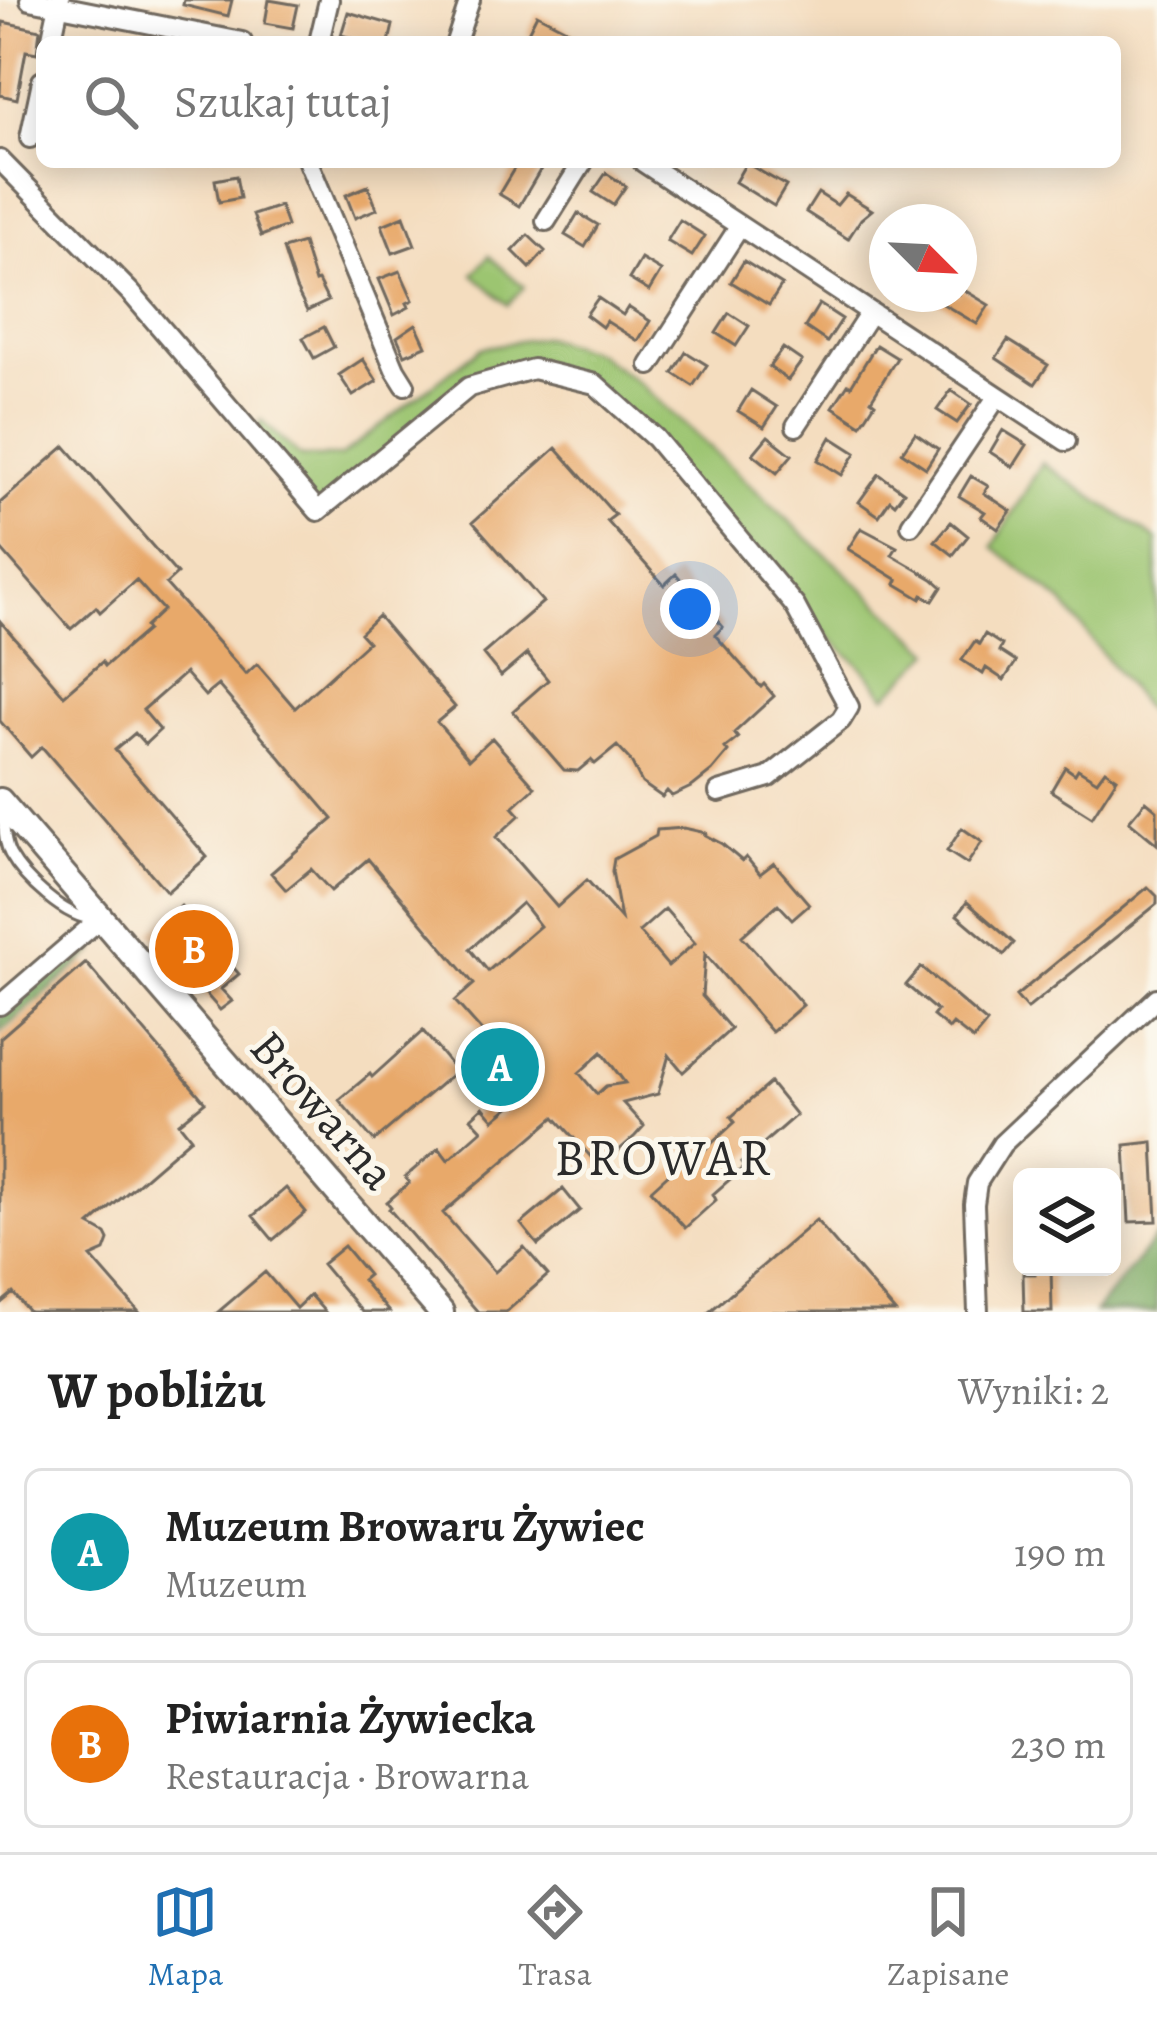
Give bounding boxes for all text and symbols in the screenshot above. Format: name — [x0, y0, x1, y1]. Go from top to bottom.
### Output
search box — [36, 36, 1121, 168]
icon: search — [78, 69, 144, 135]
text: Szukaj tutaj — [174, 71, 392, 133]
north arrow — [869, 204, 977, 312]
your location — [660, 579, 720, 639]
pin: B — [155, 904, 233, 994]
street label: Browarna — [235, 1016, 411, 1204]
pin: A — [461, 1022, 539, 1112]
district label: BROWAR — [554, 1123, 774, 1193]
map controls — [1013, 1168, 1121, 1276]
button: layers — [1013, 1168, 1121, 1276]
text: W pobliżu — [48, 1355, 265, 1425]
text: Wyniki: 2 — [958, 1364, 1109, 1417]
text: Muzeum Browaru Żywiec — [165, 1495, 645, 1557]
text: A — [78, 1526, 102, 1579]
text: 190 m — [1014, 1526, 1106, 1579]
text: Muzeum — [165, 1557, 307, 1610]
text: Piwiarnia Żywiecka — [165, 1687, 535, 1749]
text: B — [78, 1718, 102, 1771]
text: 230 m — [1010, 1718, 1106, 1771]
text: Restauracja · Browarna — [165, 1749, 529, 1802]
tab: Mapa — [148, 1879, 223, 1996]
tab: Trasa — [519, 1879, 592, 1996]
tab: Zapisane — [887, 1879, 1009, 1996]

